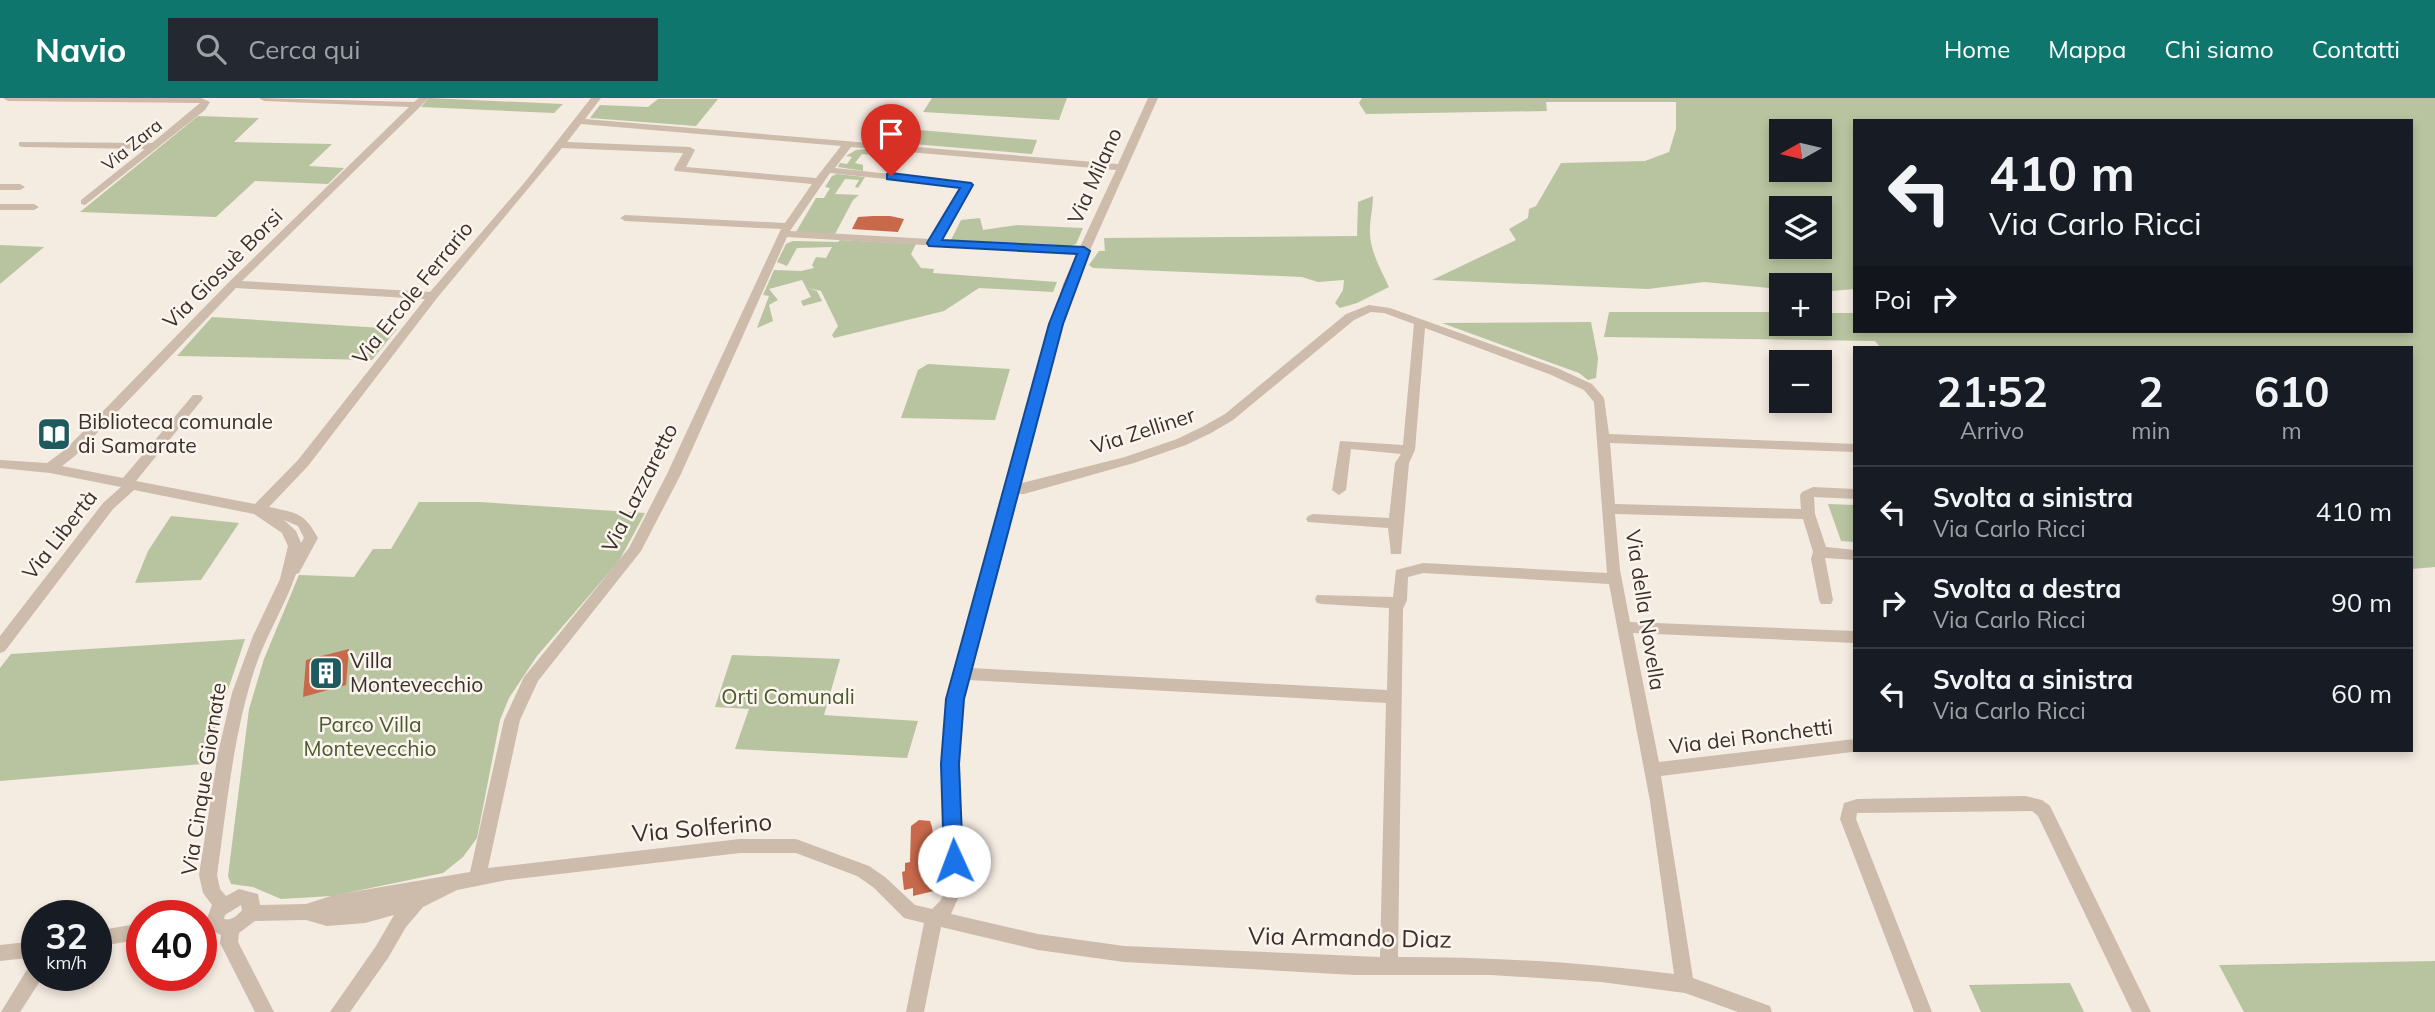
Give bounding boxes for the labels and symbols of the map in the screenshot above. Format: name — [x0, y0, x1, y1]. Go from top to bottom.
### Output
pin — [861, 104, 921, 176]
street label: Via Zara — [97, 113, 166, 176]
north arrow — [1769, 119, 1832, 182]
street label: Via Milano — [1061, 123, 1127, 228]
street label: Via Giosuè Borsi — [157, 203, 288, 334]
street label: Via Ercole Ferrario — [346, 215, 478, 369]
street label: Via Zelliner — [1087, 401, 1198, 459]
place label: Biblioteca comunale di Samarate — [78, 408, 273, 458]
library icon: Biblioteca comunale di Samarate — [35, 415, 73, 453]
street label: Via Lazzaretto — [595, 419, 683, 556]
street label: Via Libertà — [16, 484, 102, 584]
street label: Via della Novella — [1620, 528, 1672, 692]
place label: Villa Montevecchio — [350, 647, 483, 697]
building icon: Villa Montevecchio — [307, 654, 345, 692]
street label: Via Cinque Giornate — [175, 681, 231, 877]
park label: Orti Comunali — [721, 683, 855, 709]
park label: Parco Villa Montevecchio — [303, 711, 437, 761]
street label: Via dei Ronchetti — [1668, 713, 1834, 759]
street label: Via Solferino — [631, 806, 773, 848]
position arrow — [917, 824, 991, 898]
speed limit sign: 40 — [126, 900, 217, 991]
street label: Via Armando Diaz — [1248, 920, 1452, 954]

